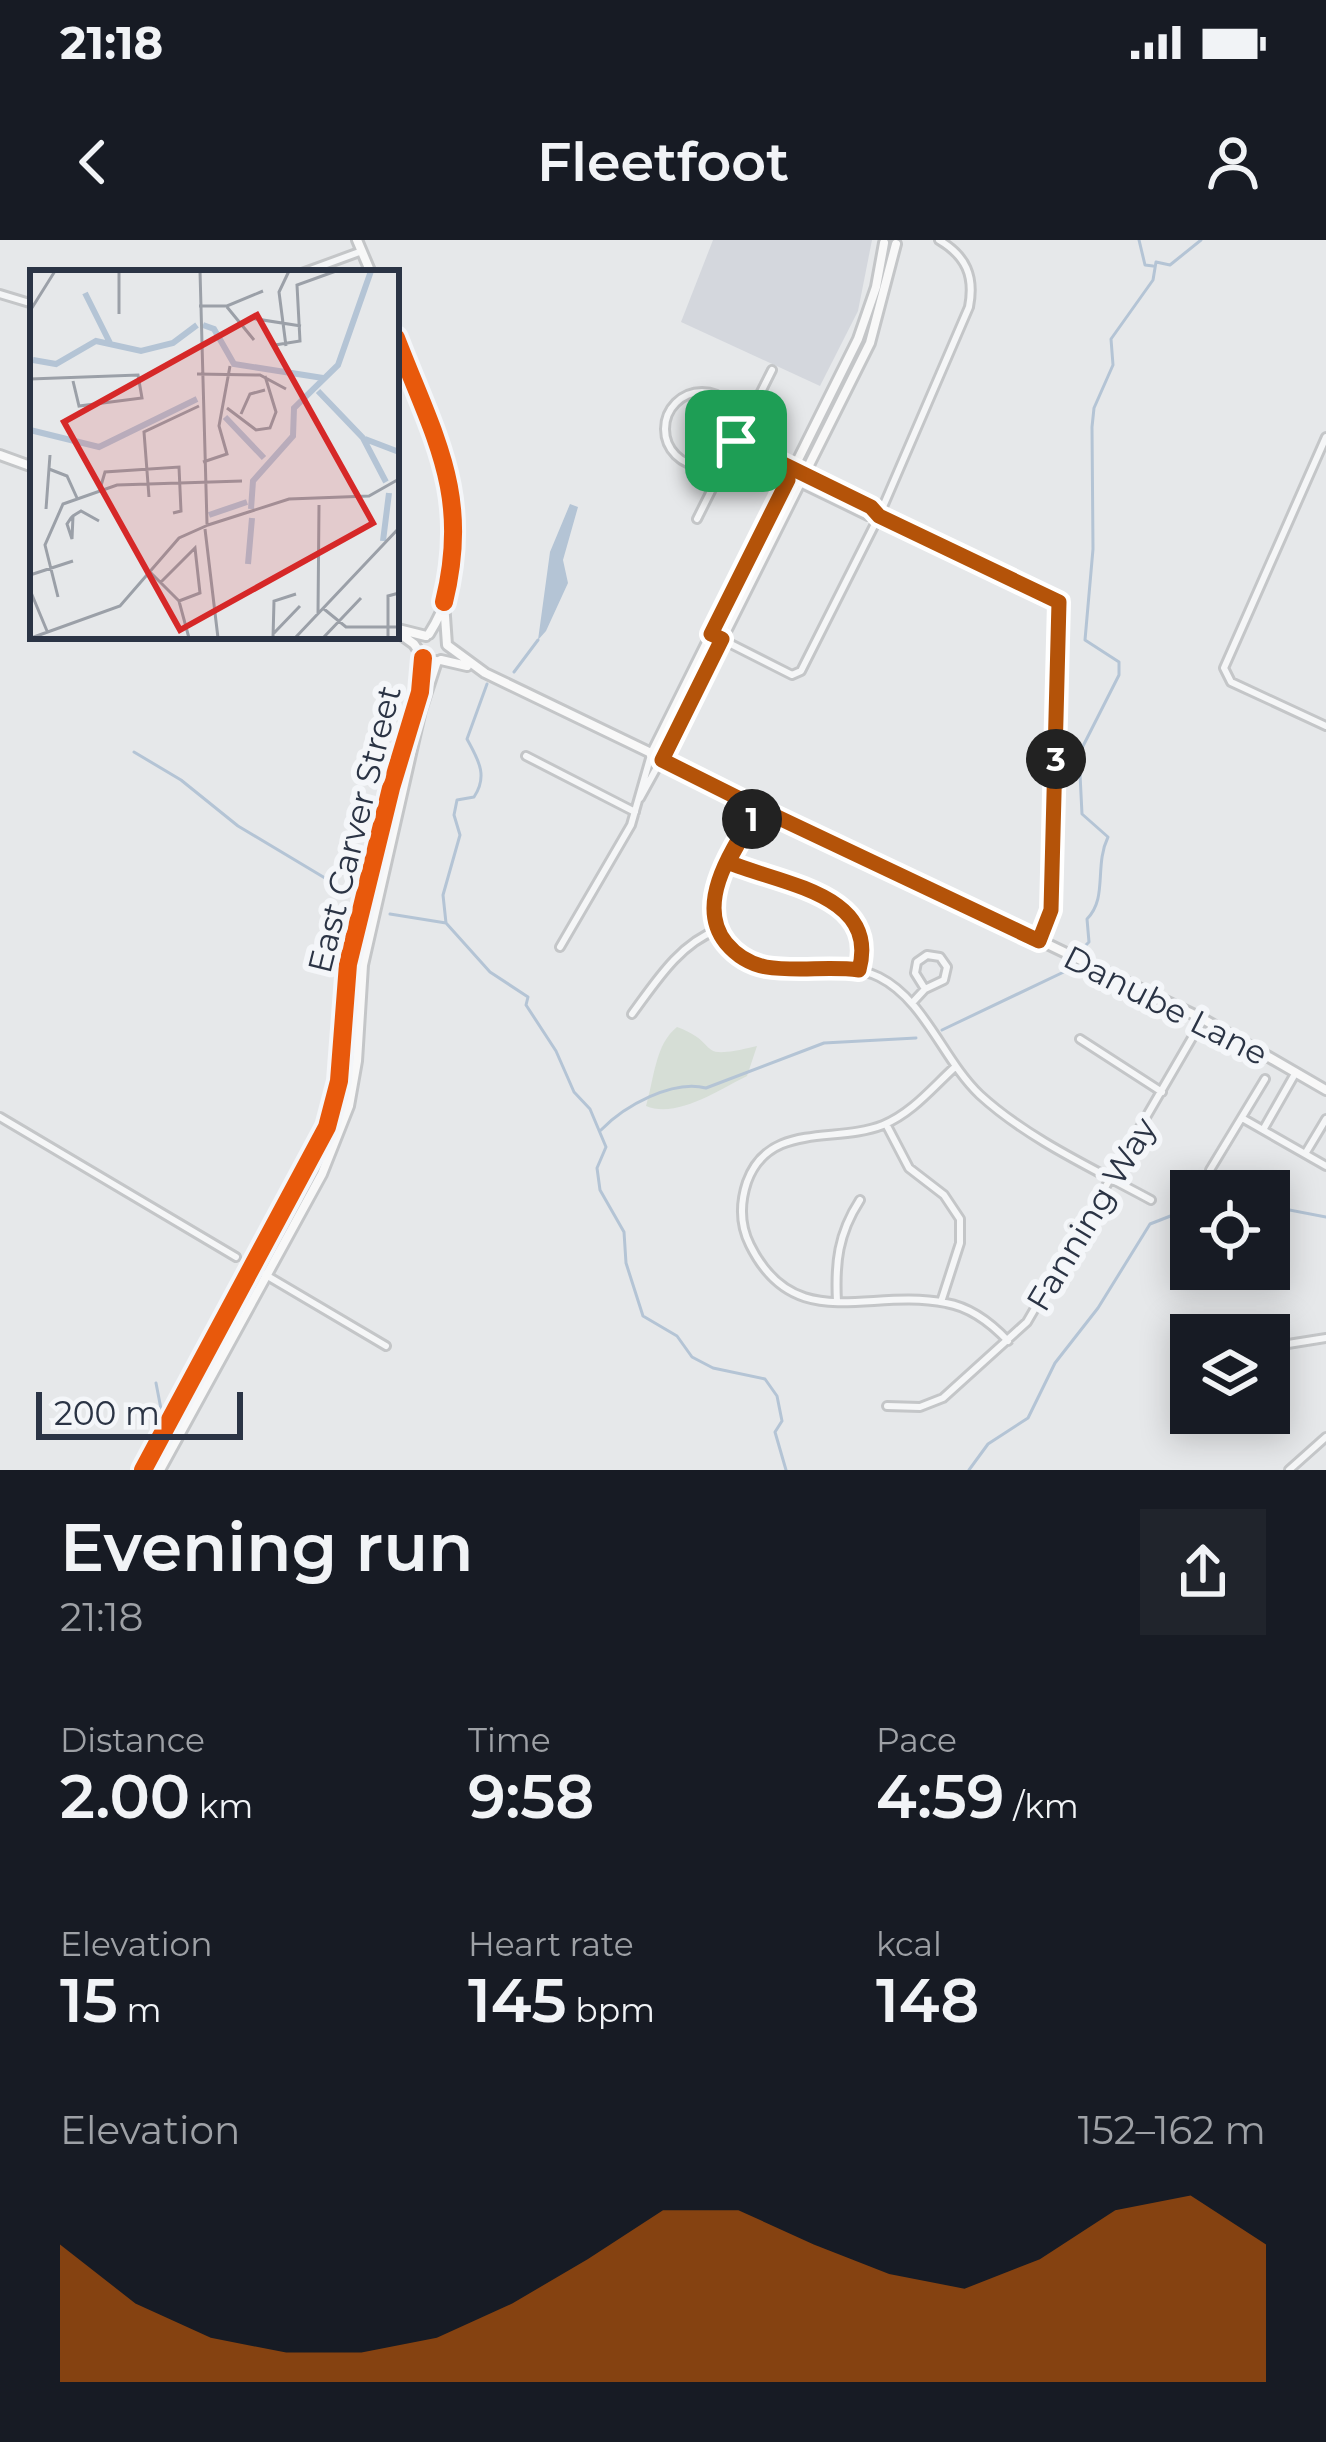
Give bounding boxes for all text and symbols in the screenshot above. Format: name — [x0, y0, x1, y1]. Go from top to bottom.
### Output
text: 21:18 — [60, 15, 163, 70]
icon: back — [60, 129, 126, 195]
text: Fleetfoot — [537, 129, 789, 195]
icon: person — [1200, 129, 1266, 195]
inset map — [30, 270, 399, 639]
pin — [685, 390, 787, 492]
icon: arrive — [703, 408, 769, 474]
street label: East Carver Street — [299, 681, 409, 977]
pin: 3 — [1026, 729, 1086, 789]
text: 3 — [1046, 739, 1066, 779]
pin: 1 — [722, 789, 782, 849]
text: 1 — [746, 799, 758, 839]
street label: Danube Lane — [1057, 936, 1275, 1074]
street label: Fanning Way — [1018, 1110, 1164, 1318]
map controls — [1170, 1170, 1290, 1434]
button: locate — [1170, 1170, 1290, 1290]
button: layers — [1170, 1314, 1290, 1434]
scale bar — [36, 1386, 243, 1439]
text: 200 m — [54, 1393, 160, 1433]
text: Evening run — [60, 1507, 473, 1588]
button: share — [1140, 1509, 1266, 1635]
text: 21:18 — [60, 1593, 143, 1641]
text: Distance — [60, 1720, 205, 1760]
text: Time — [468, 1720, 551, 1760]
text: Pace — [876, 1720, 957, 1760]
text: 2.00 — [60, 1760, 190, 1833]
text: 9:58 — [468, 1760, 594, 1833]
text: 4:59 — [876, 1760, 1004, 1833]
text: km — [190, 1786, 253, 1826]
text: /km — [1004, 1786, 1079, 1826]
text: Elevation — [60, 1924, 213, 1964]
text: Heart rate — [468, 1924, 634, 1964]
text: kcal — [876, 1924, 942, 1964]
text: 15 — [60, 1964, 118, 2037]
text: 145 — [468, 1964, 567, 2037]
text: 148 — [876, 1964, 979, 2037]
text: m — [118, 1990, 162, 2030]
text: bpm — [567, 1990, 655, 2030]
text: Elevation — [60, 2106, 240, 2154]
text: 152–162 m — [1078, 2106, 1266, 2154]

